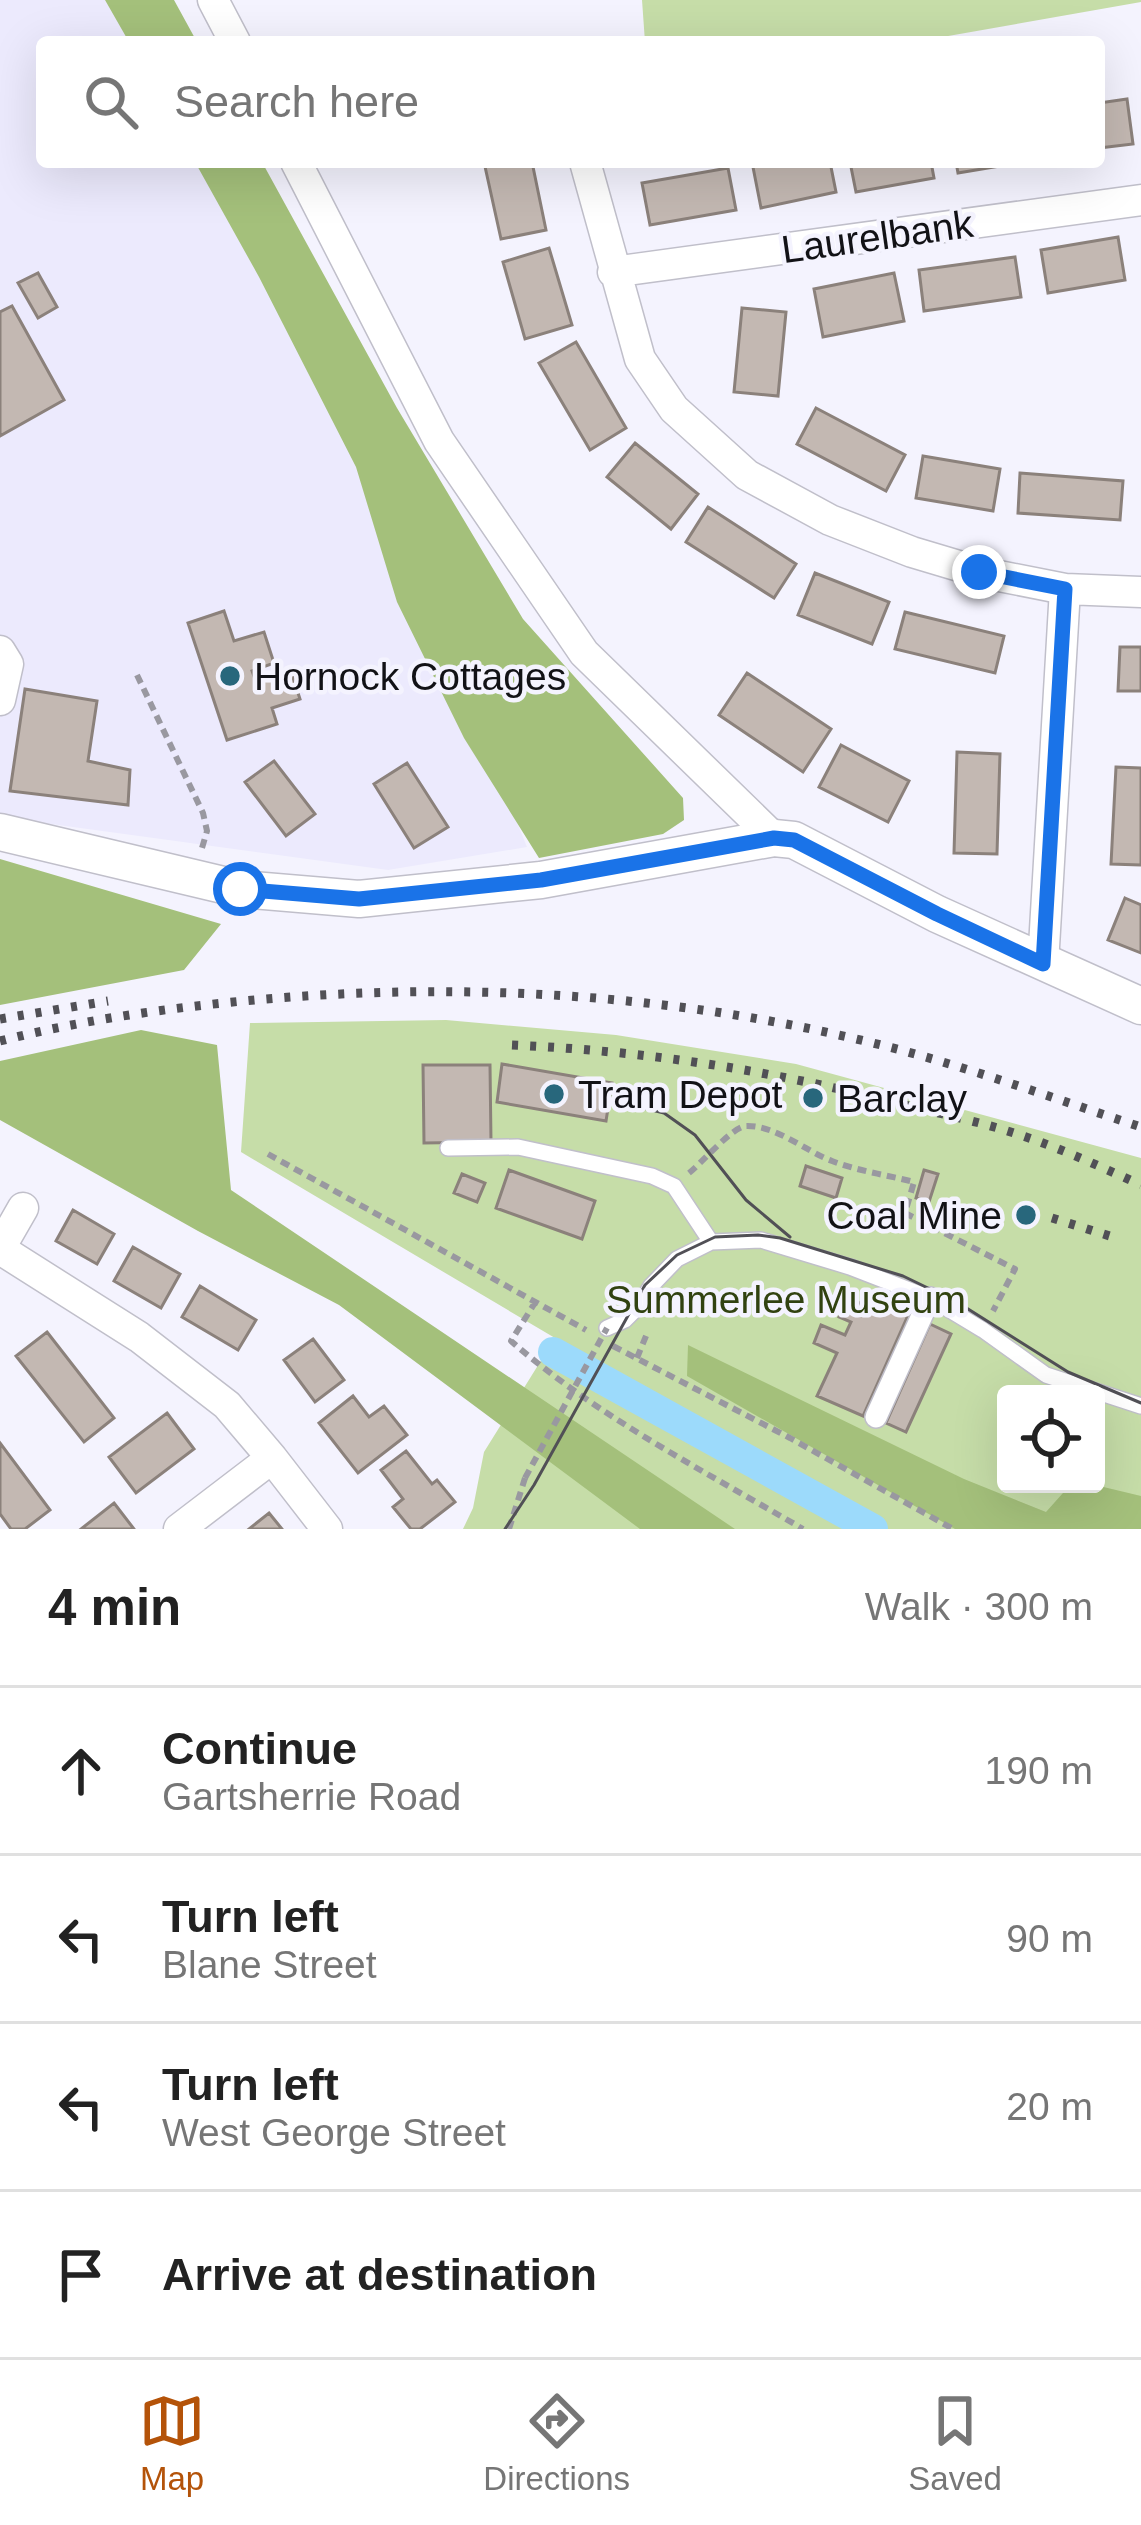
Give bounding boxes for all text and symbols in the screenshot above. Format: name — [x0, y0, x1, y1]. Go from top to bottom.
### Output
search box — [36, 36, 1105, 168]
icon: search — [78, 69, 144, 135]
text: Search here — [174, 76, 419, 127]
street label: Laurelbank — [779, 202, 976, 271]
route end — [952, 545, 1006, 599]
place label: Hornock Cottages — [254, 655, 566, 698]
marker: Hornock Cottages — [217, 663, 243, 689]
route start — [213, 862, 267, 916]
place label: Tram Depot — [578, 1073, 783, 1116]
place label: Barclay — [837, 1077, 968, 1120]
marker: Tram Depot — [541, 1081, 567, 1107]
marker: Barclay — [800, 1085, 826, 1111]
place label: Coal Mine — [826, 1194, 1002, 1237]
marker: Coal Mine — [1013, 1202, 1039, 1228]
park label: Summerlee Museum — [606, 1278, 966, 1321]
map controls — [997, 1385, 1105, 1493]
button: locate — [997, 1385, 1105, 1493]
text: 4 min — [48, 1579, 181, 1636]
text: Walk · 300 m — [865, 1585, 1093, 1628]
text: Continue — [162, 1723, 357, 1774]
icon: ahead — [48, 1738, 114, 1804]
text: 190 m — [985, 1749, 1093, 1792]
text: Gartsherrie Road — [162, 1775, 461, 1818]
text: Turn left — [162, 1891, 339, 1942]
icon: left — [48, 1906, 114, 1972]
text: 90 m — [1006, 1917, 1093, 1960]
text: Blane Street — [162, 1943, 377, 1986]
text: Turn left — [162, 2059, 339, 2110]
icon: left — [48, 2074, 114, 2140]
text: 20 m — [1006, 2085, 1093, 2128]
text: West George Street — [162, 2111, 506, 2154]
icon: arrive — [48, 2242, 114, 2308]
text: Arrive at destination — [162, 2249, 597, 2300]
tab: Map — [139, 2388, 205, 2498]
tab: Directions — [483, 2388, 630, 2498]
tab: Saved — [908, 2388, 1002, 2498]

